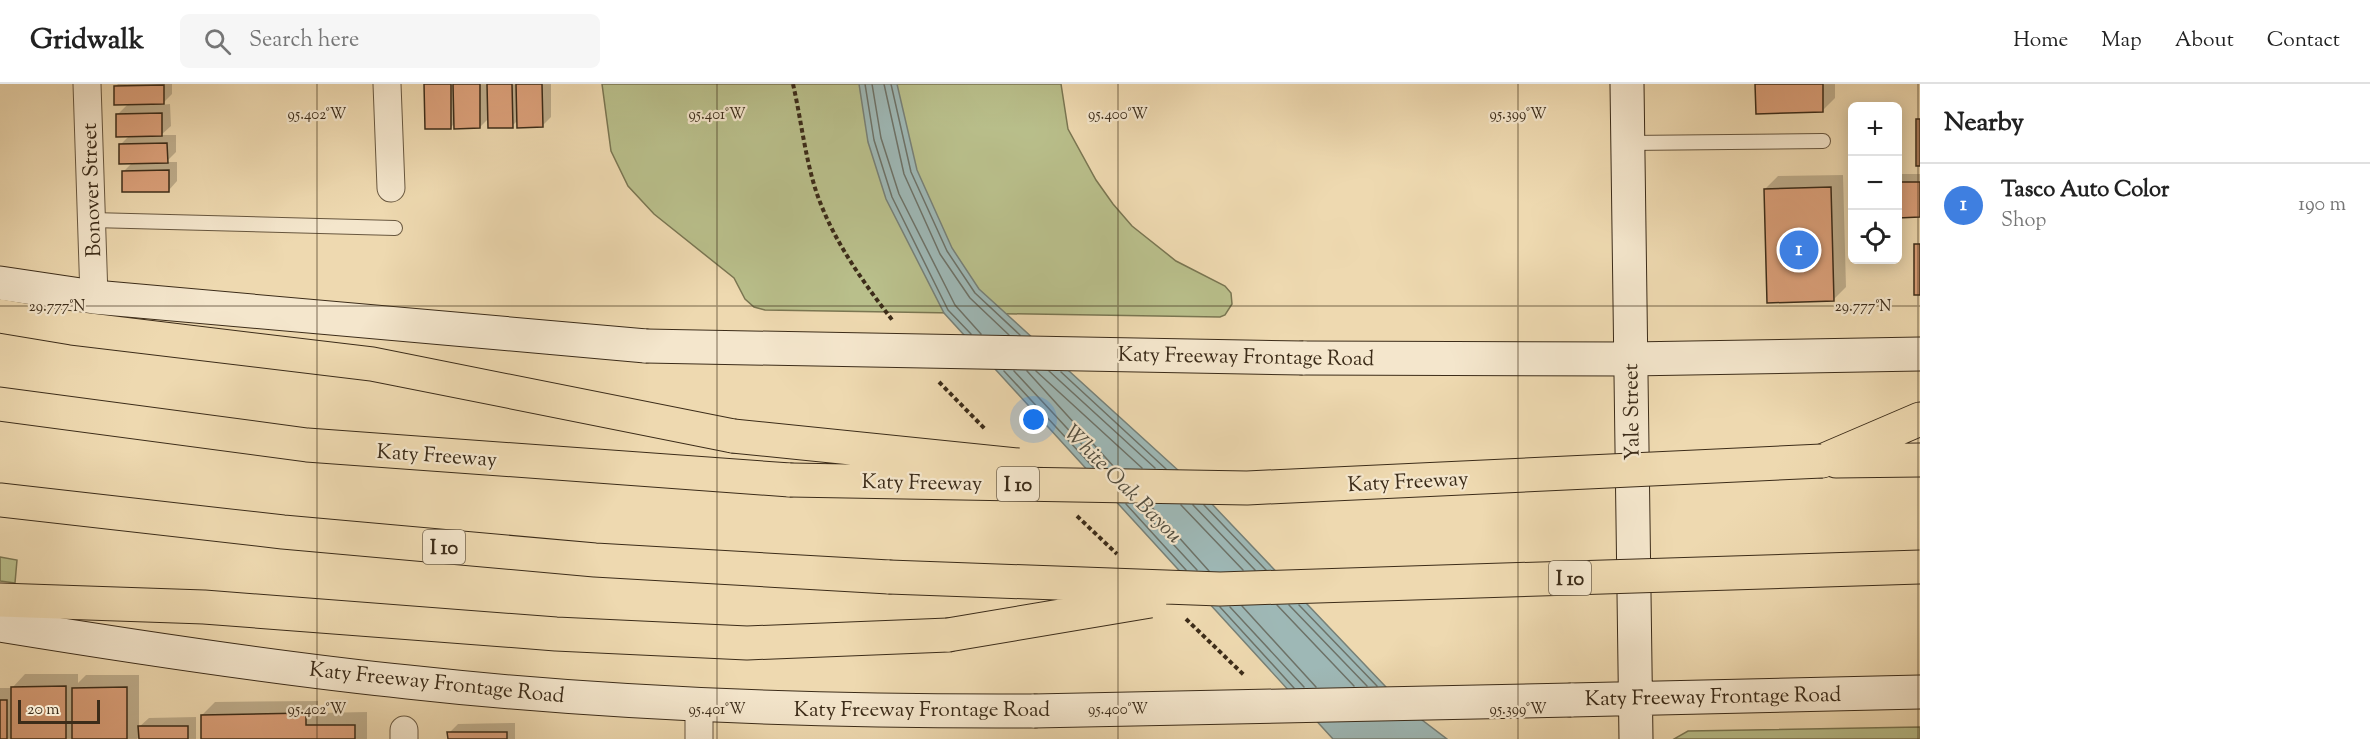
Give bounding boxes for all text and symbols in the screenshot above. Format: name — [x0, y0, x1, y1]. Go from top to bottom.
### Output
search box — [180, 14, 600, 68]
text: Gridwalk — [30, 21, 144, 61]
icon: search — [201, 25, 234, 58]
text: Search here — [249, 25, 359, 57]
text: Home — [2013, 26, 2068, 56]
text: Map — [2101, 26, 2142, 56]
text: About — [2175, 26, 2234, 56]
text: Contact — [2267, 26, 2340, 56]
map controls — [1848, 102, 1902, 264]
button: + — [1848, 102, 1902, 156]
text: 95.402°W — [288, 105, 347, 126]
text: 95.401°W — [688, 105, 746, 126]
text: 95.400°W — [1088, 105, 1148, 126]
text: 95.399°W — [1489, 105, 1547, 126]
text: Nearby — [1944, 105, 2024, 142]
street label: Bonover Street — [76, 122, 110, 258]
button: − — [1848, 156, 1902, 210]
text: Tasco Auto Color — [2001, 175, 2169, 207]
text: 1 — [1960, 191, 1967, 220]
text: 190 m — [2298, 191, 2346, 220]
text: Shop — [2001, 207, 2046, 236]
button: locate — [1848, 210, 1902, 264]
pin: 1 — [1780, 228, 1818, 272]
text: 29.777°N — [29, 297, 85, 318]
text: 29.777°N — [1835, 297, 1891, 318]
street label: Katy Freeway Frontage Road — [1118, 341, 1375, 375]
street label: Yale Street — [1617, 363, 1649, 461]
your location — [1019, 405, 1048, 434]
water label: White Oak Bayou — [1055, 418, 1189, 552]
street label: Katy Freeway — [376, 438, 499, 476]
street label: Katy Freeway — [1347, 465, 1470, 501]
road number: I 10 — [997, 467, 1039, 501]
street label: Katy Freeway — [861, 468, 983, 500]
road number: I 10 — [423, 530, 465, 564]
road number: I 10 — [1549, 561, 1591, 595]
street label: Katy Freeway Frontage Road — [308, 656, 566, 712]
street label: Katy Freeway Frontage Road — [1585, 681, 1842, 715]
street label: Katy Freeway Frontage Road — [794, 696, 1050, 726]
scale bar — [18, 697, 100, 724]
text: 20 m — [27, 699, 60, 722]
text: 95.402°W — [288, 700, 347, 721]
text: 95.401°W — [688, 700, 746, 721]
text: 95.400°W — [1088, 700, 1148, 721]
text: 95.399°W — [1489, 700, 1547, 721]

